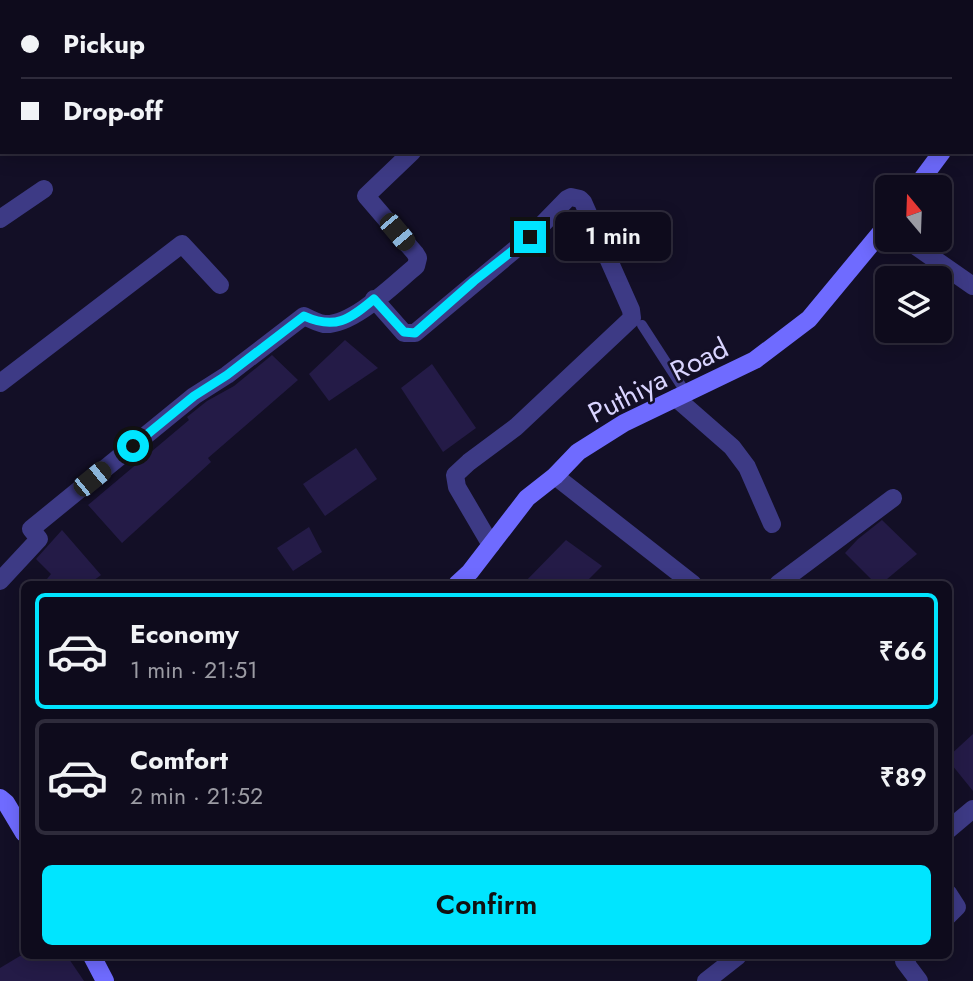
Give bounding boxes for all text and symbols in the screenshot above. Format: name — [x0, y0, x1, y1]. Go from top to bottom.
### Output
text: Pickup — [63, 25, 145, 63]
text: Drop-off — [63, 92, 163, 130]
north arrow — [875, 175, 952, 252]
map controls — [875, 175, 952, 343]
car — [376, 209, 419, 255]
callout: 1 min — [554, 212, 670, 262]
text: 1 min — [585, 219, 641, 253]
route end — [514, 221, 546, 253]
button: layers — [875, 266, 952, 343]
street label: Puthiya Road — [581, 327, 736, 433]
route start — [117, 430, 149, 462]
car — [70, 458, 115, 500]
text: Economy — [130, 615, 239, 653]
icon: car — [46, 620, 109, 683]
text: ₹66 — [879, 632, 927, 670]
text: 1 min · 21:51 — [130, 653, 258, 687]
text: Comfort — [130, 741, 228, 779]
icon: car — [46, 746, 109, 809]
text: ₹89 — [880, 758, 927, 796]
text: 2 min · 21:52 — [130, 779, 263, 813]
button: Confirm — [42, 865, 931, 945]

